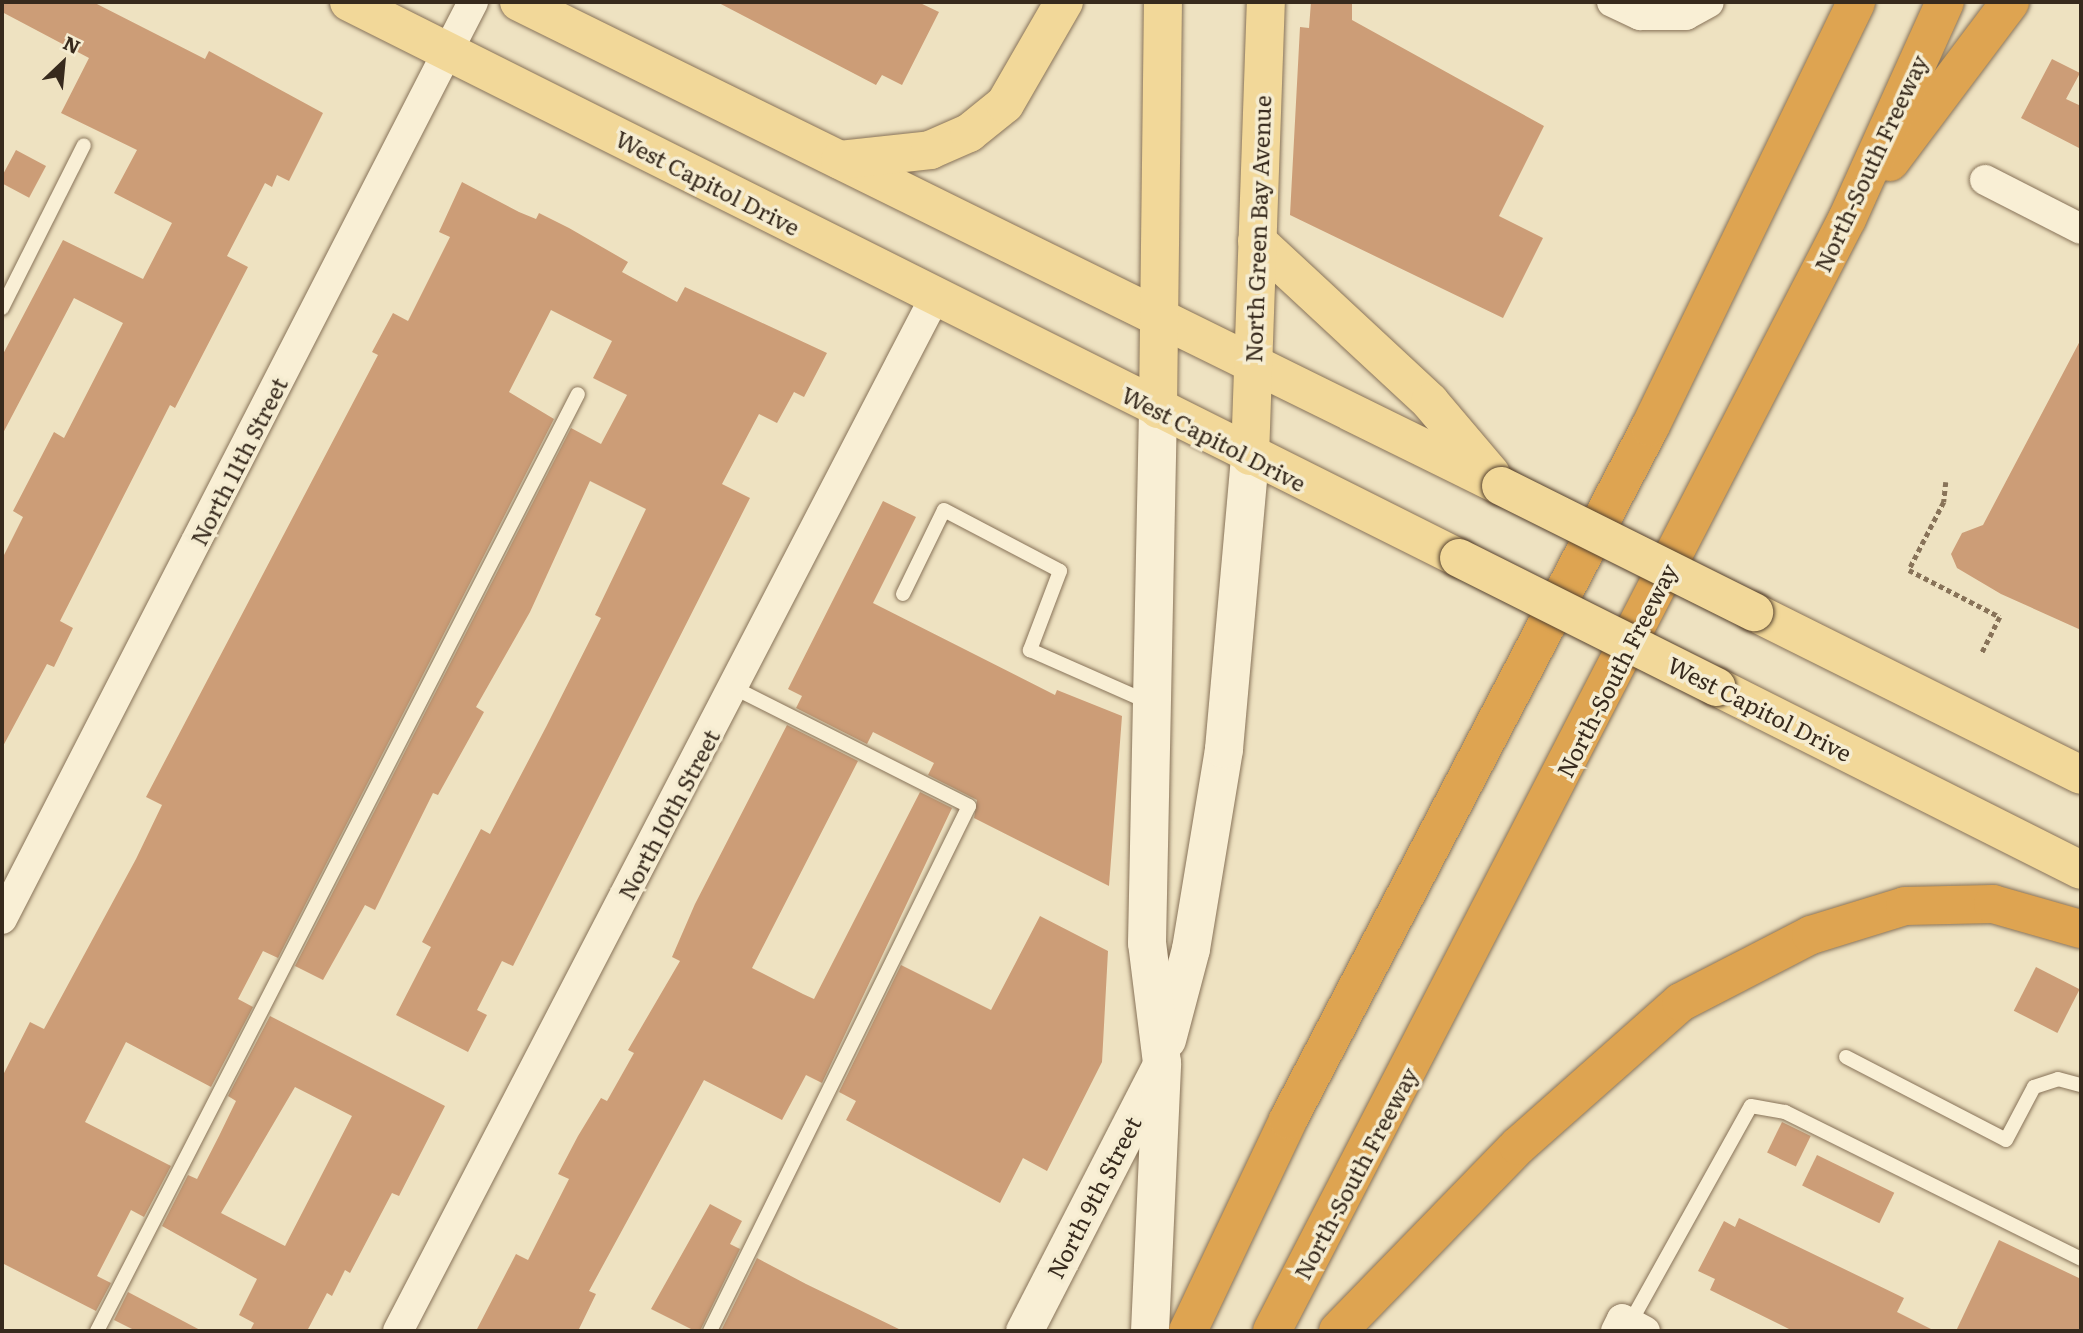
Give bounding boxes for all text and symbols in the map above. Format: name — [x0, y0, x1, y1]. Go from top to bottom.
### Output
north arrow — [28, 28, 98, 98]
text: N — [59, 28, 86, 60]
street label: North-South Freeway — [1808, 50, 1932, 276]
street label: North Green Bay Avenue — [1239, 95, 1275, 363]
street label: West Capitol Drive — [611, 124, 805, 240]
street label: North 11th Street — [184, 372, 292, 550]
street label: West Capitol Drive — [1117, 380, 1311, 496]
street label: North-South Freeway — [1550, 559, 1682, 781]
street label: West Capitol Drive — [1663, 650, 1857, 766]
street label: North 10th Street — [611, 724, 725, 904]
street label: North-South Freeway — [1287, 1062, 1423, 1284]
street label: North 9th Street — [1040, 1111, 1146, 1283]

